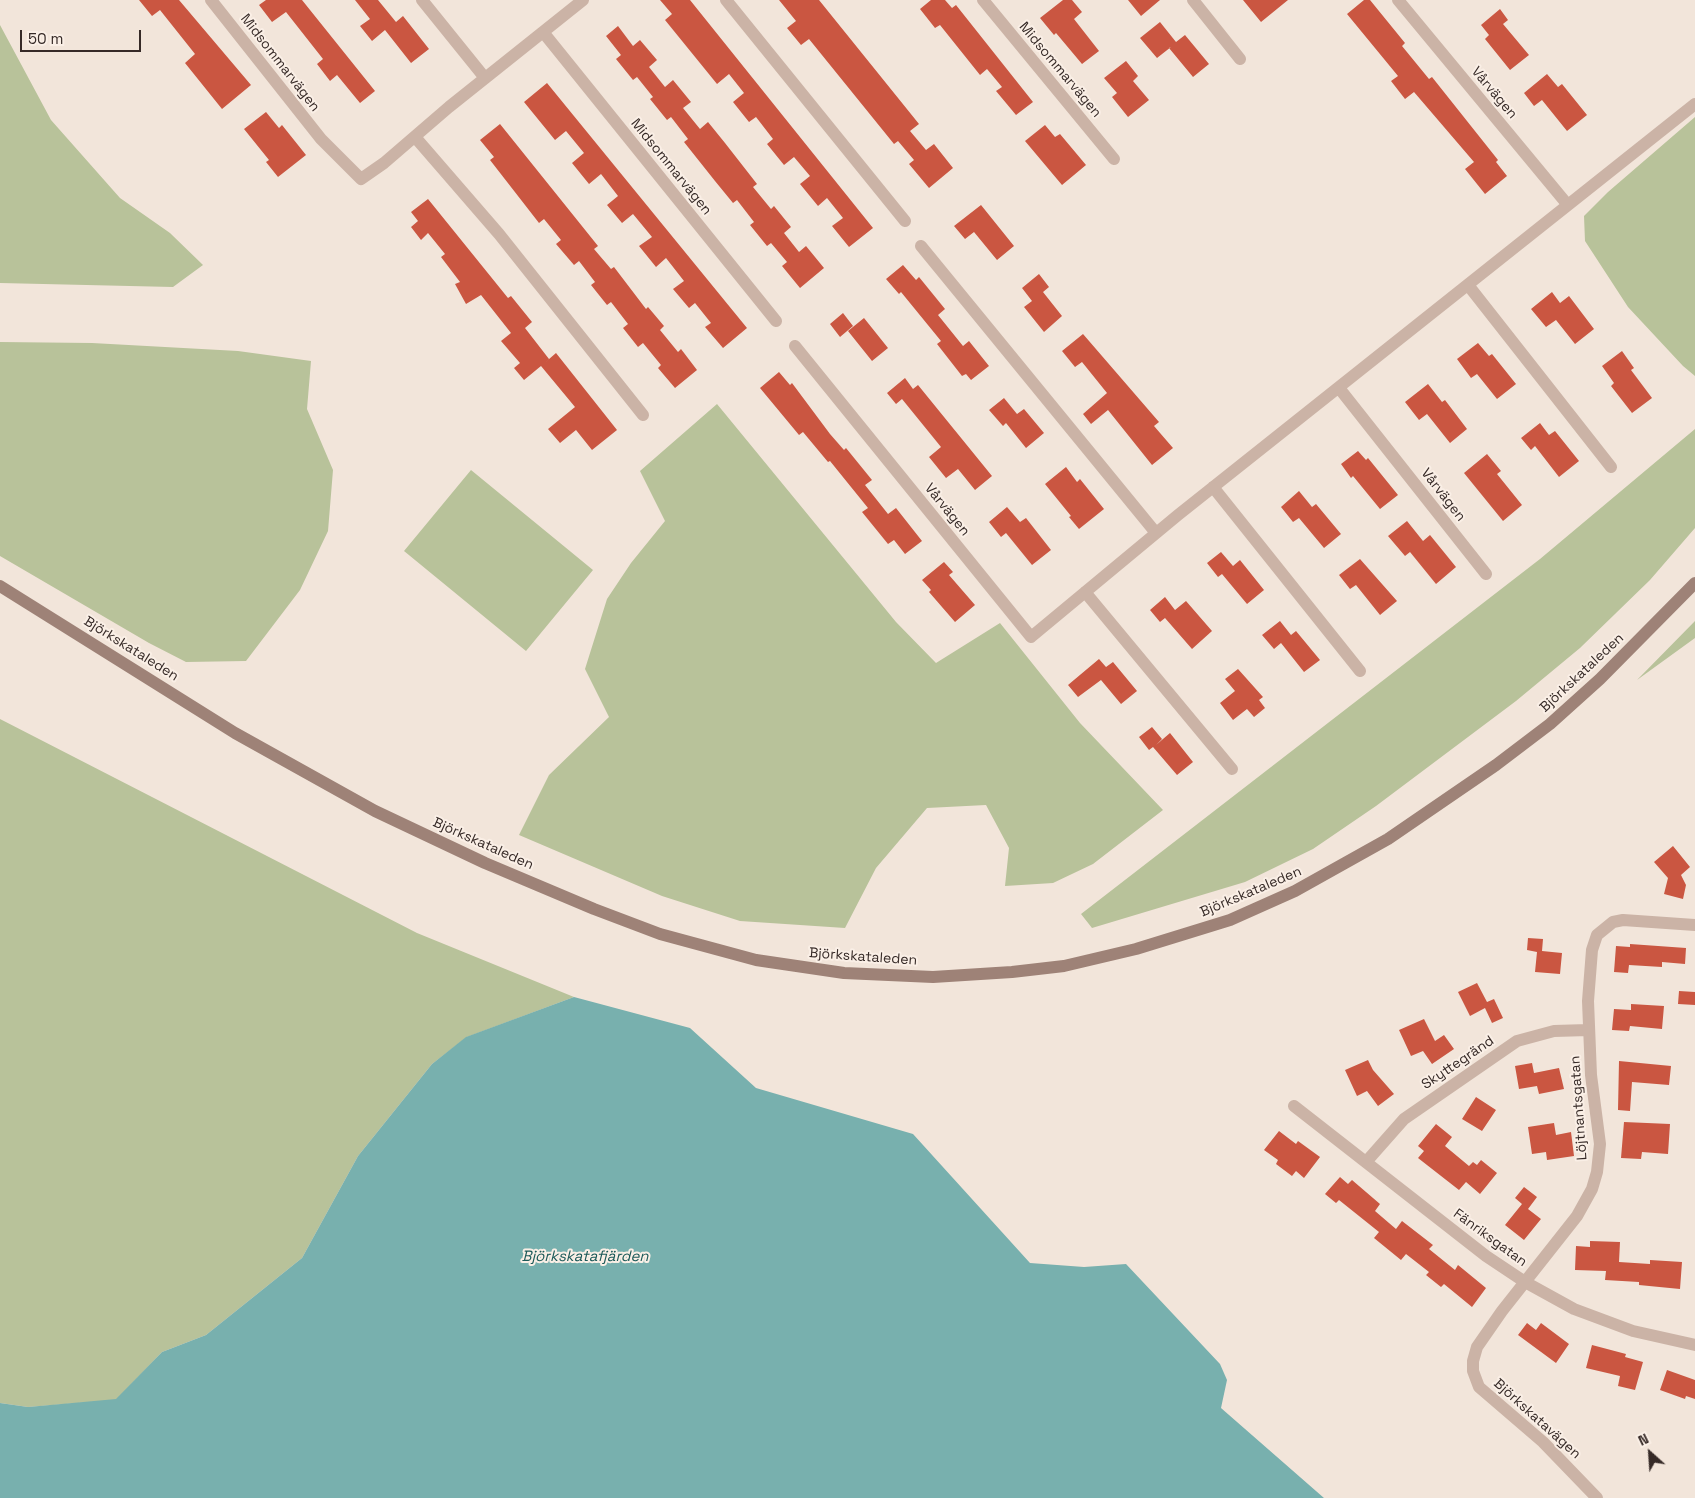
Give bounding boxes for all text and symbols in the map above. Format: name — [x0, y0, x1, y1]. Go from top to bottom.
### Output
street label: Midsommarvägen — [237, 11, 323, 115]
street label: Midsommarvägen — [1015, 19, 1105, 121]
scale bar — [22, 20, 144, 52]
text: 50 m — [28, 29, 63, 48]
street label: Vårvägen — [1467, 64, 1521, 122]
street label: Midsommarvägen — [627, 115, 715, 219]
street label: Vårvägen — [1417, 465, 1469, 525]
street label: Vårvägen — [921, 480, 973, 540]
street label: Björkskataleden — [81, 613, 181, 685]
street label: Björkskataleden — [1537, 630, 1627, 716]
street label: Björkskataleden — [430, 814, 536, 874]
street label: Björkskataleden — [1198, 863, 1304, 921]
street label: Björkskataleden — [808, 945, 918, 969]
street label: Skyttegränd — [1419, 1033, 1497, 1093]
street label: Löjtnantsgatan — [1567, 1055, 1591, 1161]
street label: Fänriksgatan — [1450, 1206, 1530, 1270]
water label: Björkskatafjärden — [521, 1248, 649, 1266]
street label: Björkskatavägen — [1490, 1375, 1584, 1463]
north arrow — [1625, 1428, 1675, 1478]
text: N — [1635, 1429, 1652, 1450]

